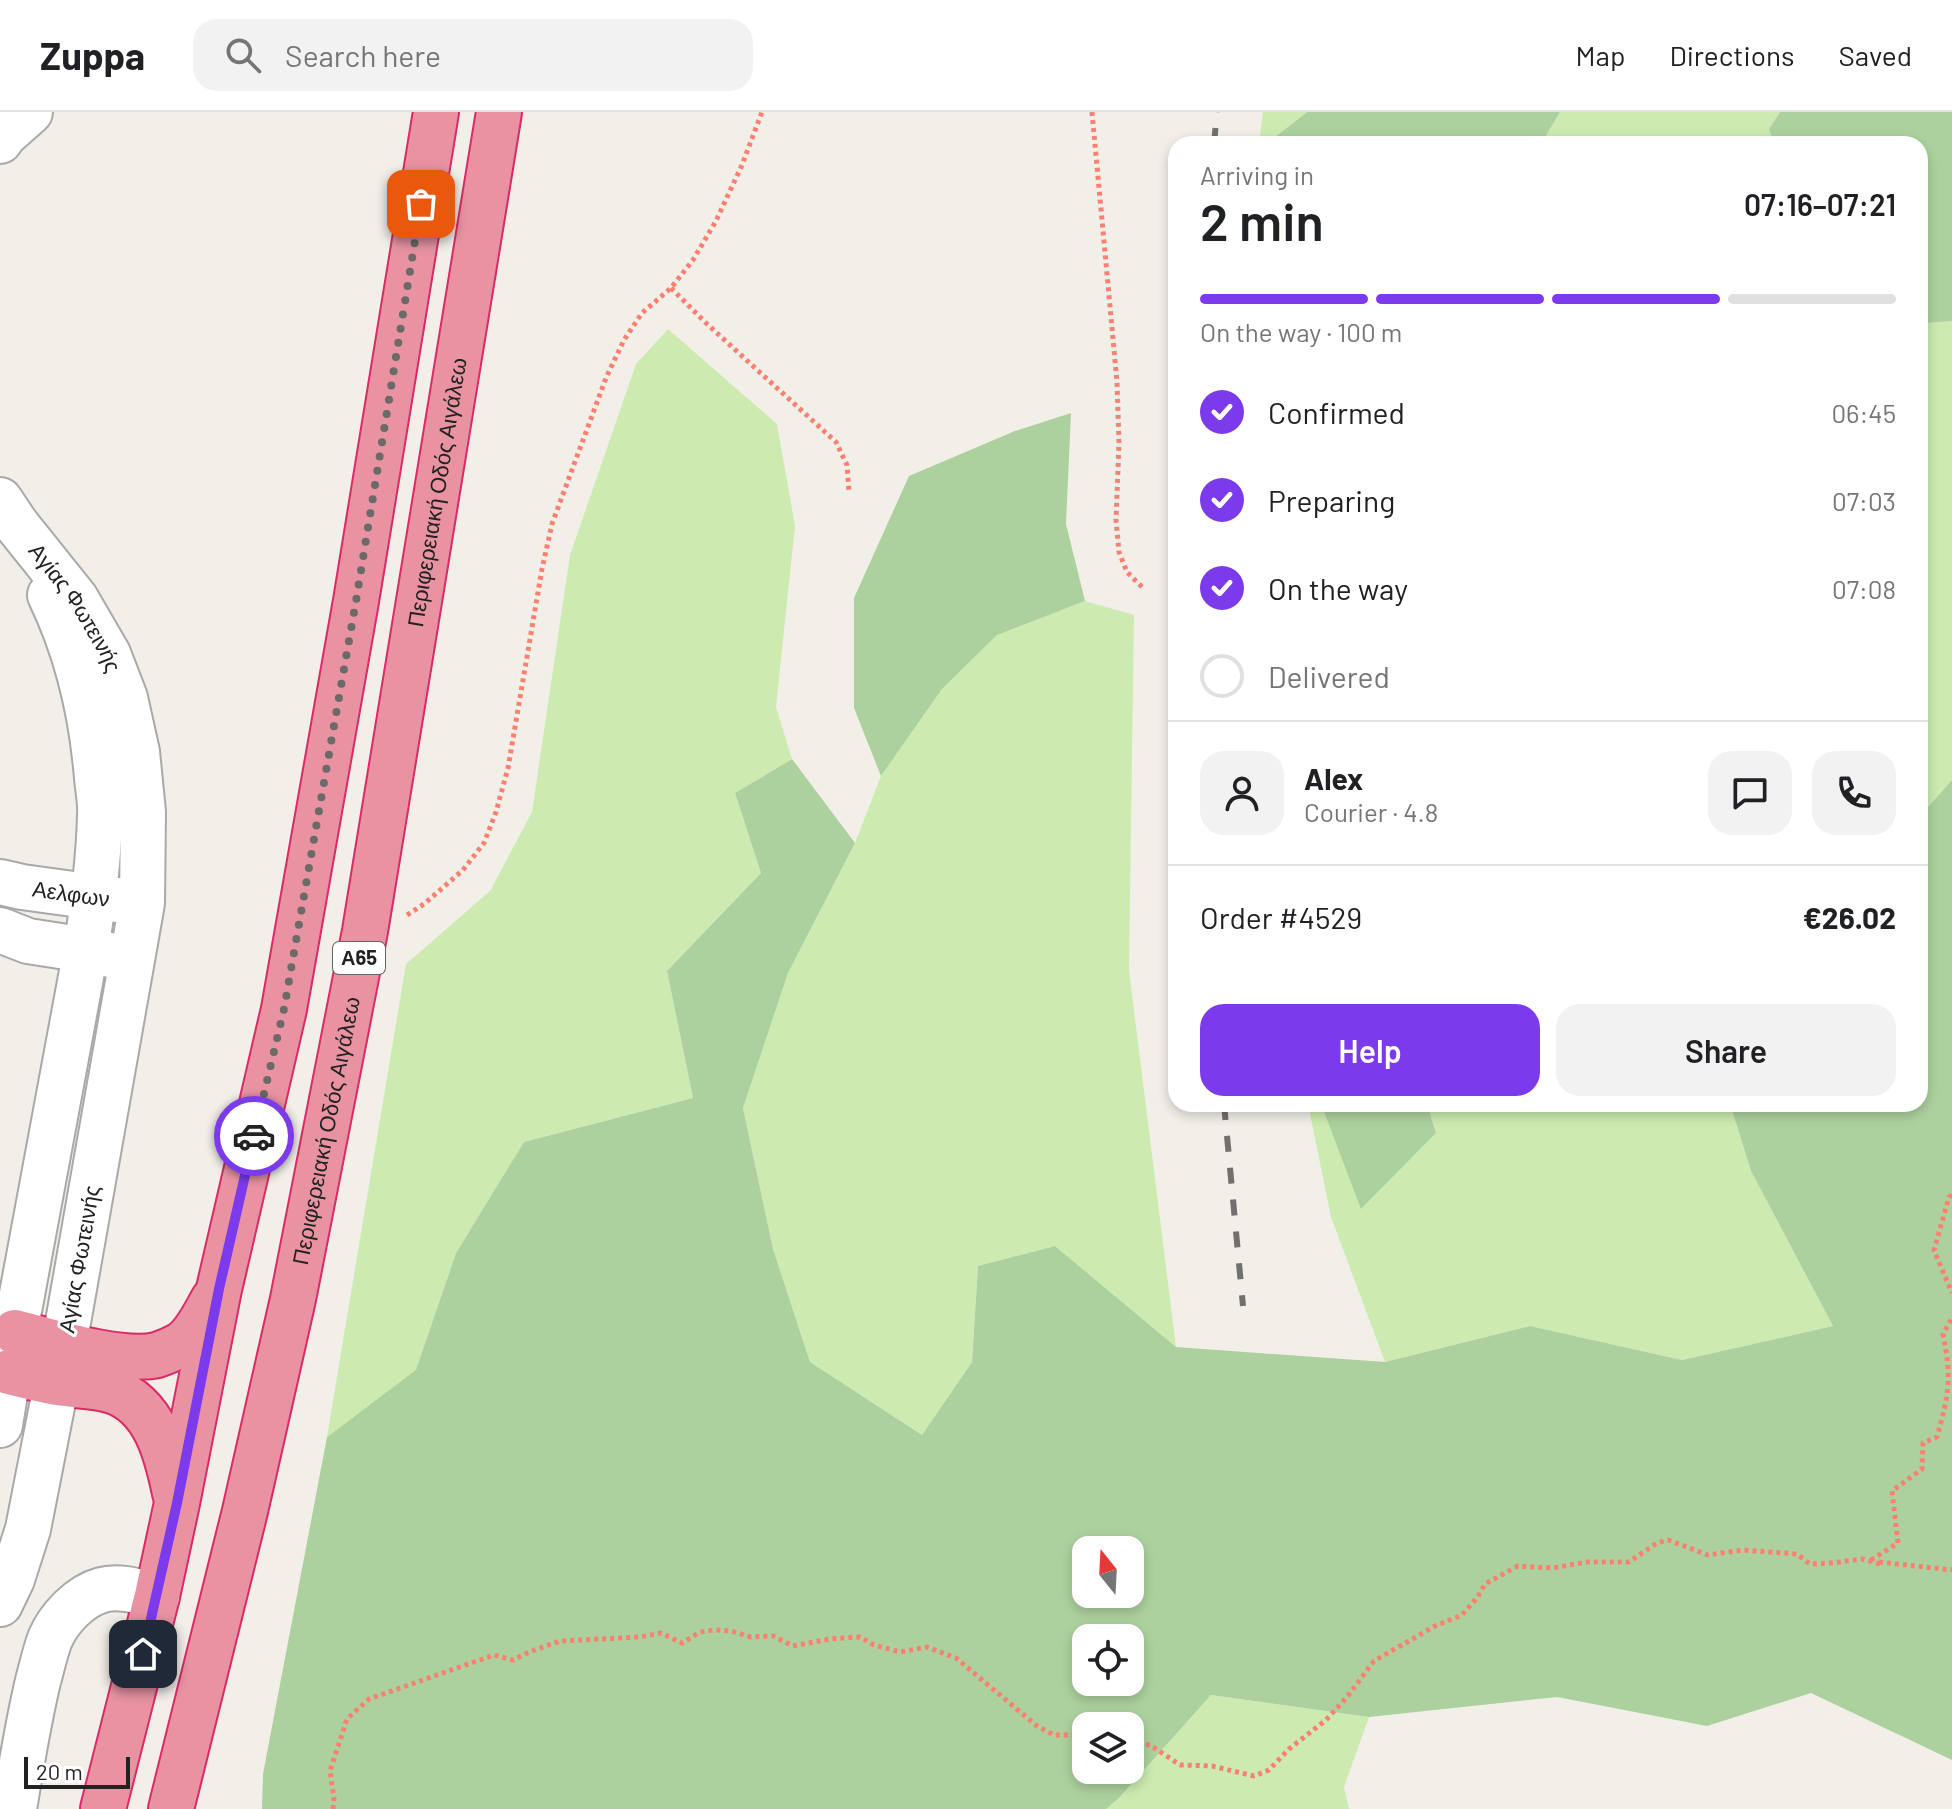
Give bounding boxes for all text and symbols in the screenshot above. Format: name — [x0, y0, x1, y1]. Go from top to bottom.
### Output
search box — [193, 19, 753, 91]
text: Zuppa — [40, 32, 145, 78]
icon: search — [221, 33, 265, 77]
text: Search here — [285, 37, 441, 73]
text: Map — [1576, 38, 1625, 72]
text: Directions — [1669, 38, 1795, 72]
text: Saved — [1839, 38, 1912, 72]
text: Arriving in — [1200, 159, 1314, 190]
pin — [387, 170, 455, 238]
icon: bag — [399, 182, 443, 226]
text: 07:16–07:21 — [1744, 186, 1896, 222]
text: 2 min — [1200, 189, 1324, 251]
text: On the way · 100 m — [1200, 316, 1402, 347]
street label: Περιφερειακή Οδός Αιγάλεω — [401, 355, 471, 629]
icon: check — [1200, 390, 1244, 434]
text: Confirmed — [1268, 394, 1405, 430]
text: 06:45 — [1831, 397, 1896, 428]
icon: check — [1200, 478, 1244, 522]
text: Preparing — [1268, 482, 1395, 518]
text: 07:03 — [1832, 485, 1896, 516]
street label: Αγίας Φωτεινής — [24, 537, 128, 675]
icon: check — [1200, 566, 1244, 610]
text: On the way — [1268, 570, 1408, 606]
text: 07:08 — [1832, 573, 1896, 604]
text: Delivered — [1268, 658, 1390, 694]
button: person — [1200, 751, 1284, 835]
button: chat — [1708, 751, 1792, 835]
button: phone — [1812, 751, 1896, 835]
text: Alex — [1304, 760, 1363, 796]
text: Courier · 4.8 — [1304, 796, 1438, 827]
street label: Αελφων — [31, 875, 111, 911]
text: Order #4529 — [1200, 899, 1362, 935]
text: €26.02 — [1803, 899, 1896, 935]
road number: Α65 — [333, 942, 385, 974]
street label: Περιφερειακή Οδός Αιγάλεω — [286, 994, 364, 1267]
button: Help — [1200, 1004, 1540, 1096]
button: Share — [1556, 1004, 1896, 1096]
courier — [214, 1096, 294, 1176]
icon: car — [232, 1114, 276, 1158]
street label: Αγίας Φωτεινής — [52, 1183, 105, 1335]
north arrow — [1072, 1536, 1144, 1608]
map controls — [1072, 1536, 1144, 1784]
pin — [109, 1620, 177, 1688]
button: locate — [1072, 1624, 1144, 1696]
icon: home — [121, 1632, 165, 1676]
button: layers — [1072, 1712, 1144, 1784]
scale bar — [24, 1753, 130, 1789]
text: 20 m — [36, 1758, 83, 1784]

